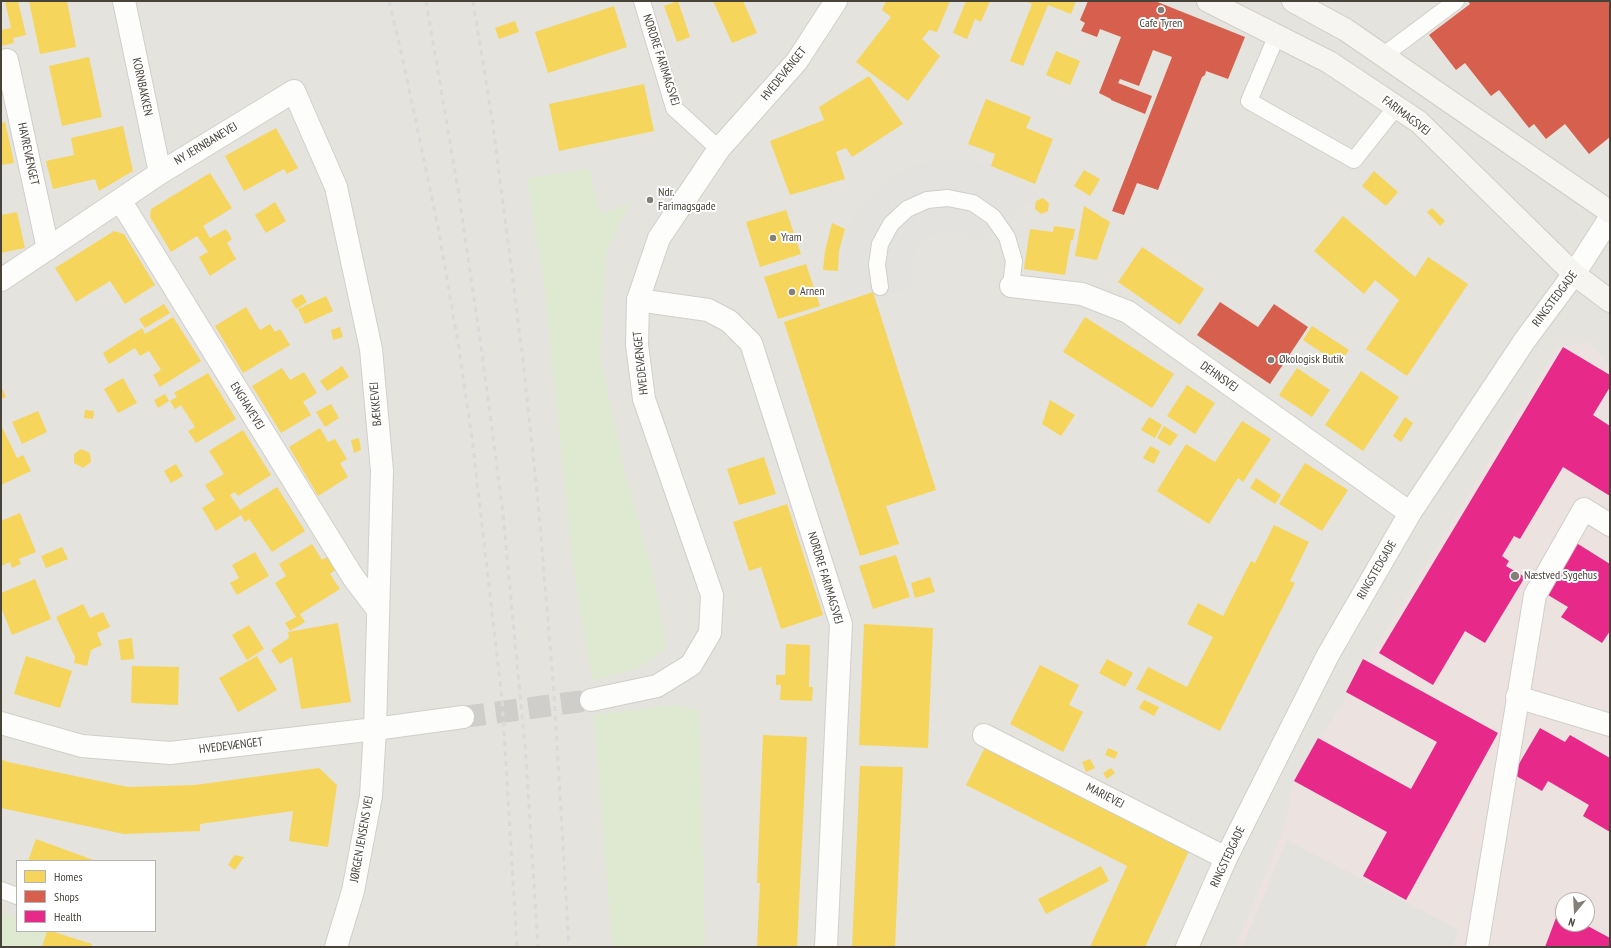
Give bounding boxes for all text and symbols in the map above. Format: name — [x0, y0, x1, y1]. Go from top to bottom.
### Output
marker: Cafe Tyren — [1156, 5, 1166, 15]
street label: NORDRE FARIMAGSVEJ — [639, 12, 683, 108]
place label: Cafe Tyren — [1140, 17, 1182, 31]
street label: HVEDEVÆNGET — [758, 45, 810, 103]
street label: KORNBAKKEN — [129, 57, 155, 117]
street label: FARIMAGSVEJ — [1379, 93, 1433, 139]
street label: NY JERNBANEVEJ — [172, 119, 240, 169]
street label: HAVREVÆNGET — [14, 121, 42, 187]
place label: Ndr. Farimagsgade — [658, 186, 716, 214]
marker: Ndr. Farimagsgade — [645, 195, 655, 205]
place label: Yram — [781, 231, 802, 245]
marker: Yram — [768, 233, 778, 243]
street label: RINGSTEDGADE — [1529, 268, 1581, 330]
place label: Arnen — [800, 285, 824, 299]
marker: Arnen — [787, 287, 797, 297]
street label: HVEDEVÆNGET — [630, 330, 652, 396]
place label: Økologisk Butik — [1279, 353, 1344, 367]
marker: Økologisk Butik — [1266, 355, 1276, 365]
street label: DEHNSVEJ — [1197, 359, 1241, 395]
street label: ENGHAVEVEJ — [227, 380, 267, 432]
street label: BÆKKEVEJ — [367, 381, 385, 427]
street label: NORDRE FARIMAGSVEJ — [804, 530, 846, 626]
street label: RINGSTEDGADE — [1354, 538, 1400, 602]
place label: Næstved Sygehus — [1524, 569, 1597, 583]
marker: Næstved Sygehus — [1509, 570, 1521, 582]
street label: HVEDEVÆNGET — [198, 735, 264, 757]
street label: MARIEVEJ — [1084, 780, 1126, 812]
street label: JØRGEN JENSENS VEJ — [347, 795, 377, 883]
street label: RINGSTEDGADE — [1208, 824, 1248, 890]
legend — [16, 860, 156, 932]
text: Homes — [54, 869, 82, 884]
text: Shops — [54, 889, 79, 904]
north arrow — [1555, 892, 1595, 932]
text: Health — [54, 909, 82, 924]
text: N — [1567, 915, 1577, 930]

